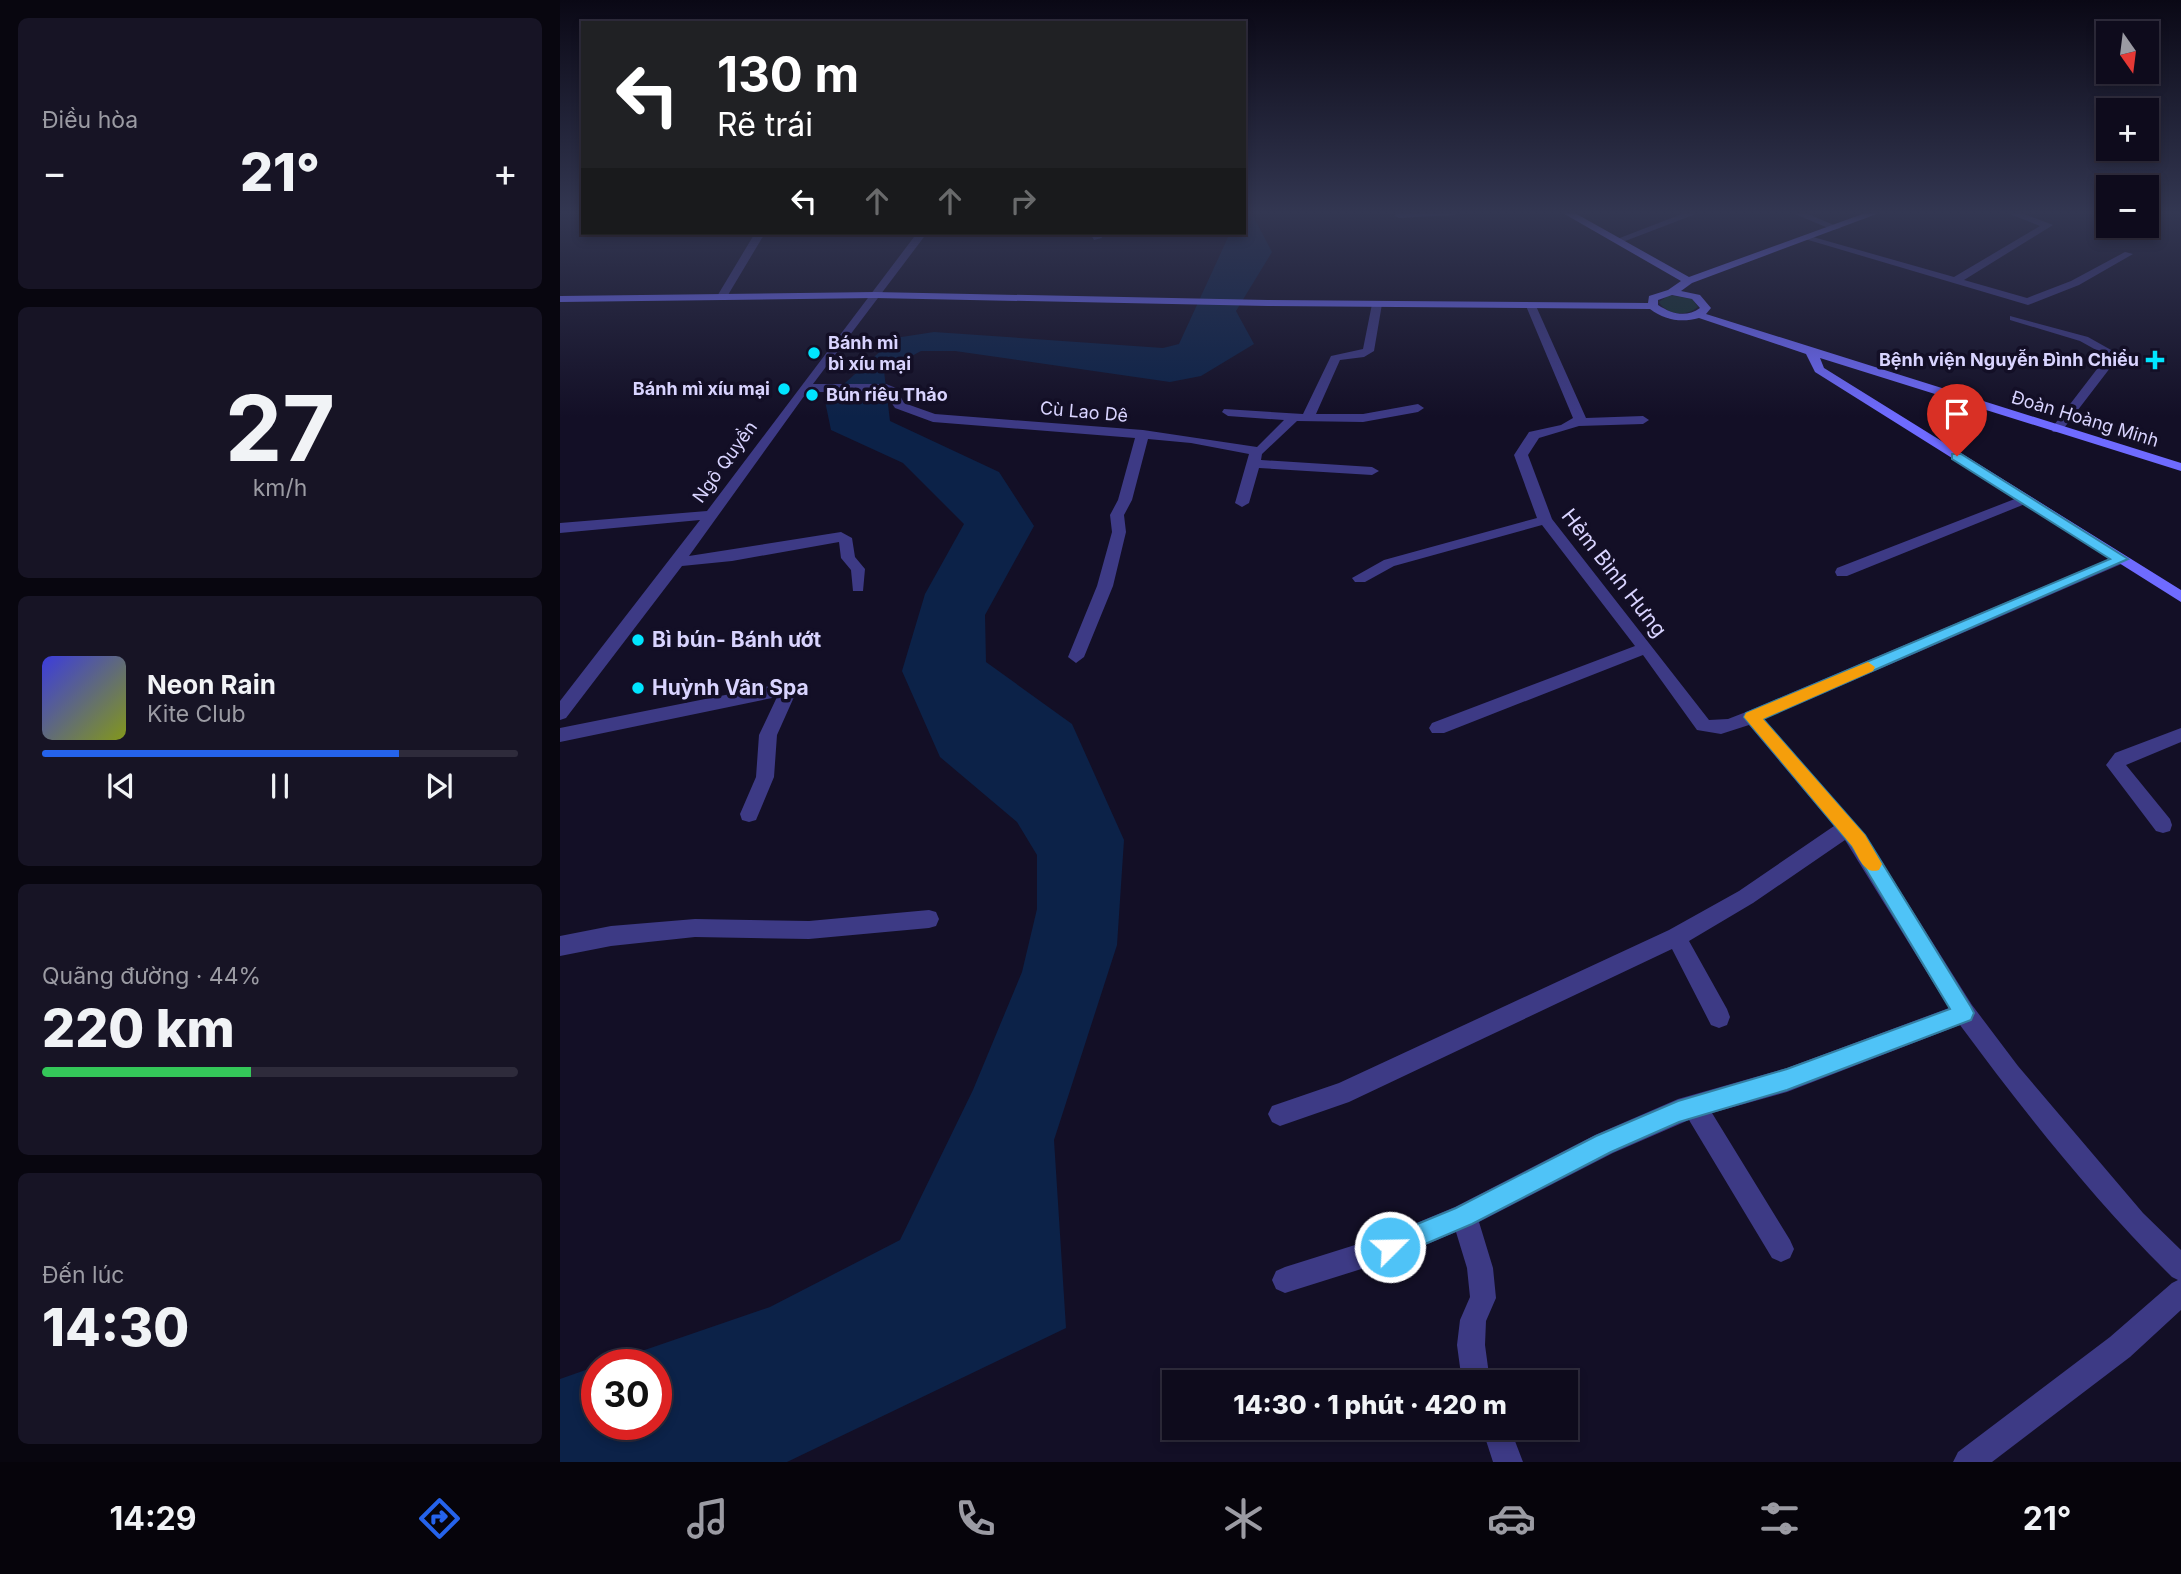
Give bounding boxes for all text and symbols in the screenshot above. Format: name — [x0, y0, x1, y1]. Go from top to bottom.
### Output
north arrow — [2096, 21, 2160, 84]
map controls — [2096, 21, 2159, 238]
text: 130 m — [717, 45, 859, 104]
icon: left — [602, 49, 693, 140]
button: + — [2096, 98, 2159, 161]
text: Rẽ trái — [717, 105, 813, 144]
text: Điều hòa — [42, 106, 138, 134]
text: 21° — [240, 141, 320, 204]
text: − — [42, 149, 67, 195]
text: + — [493, 149, 518, 195]
button: − — [2096, 175, 2159, 238]
icon: left — [785, 182, 823, 220]
icon: ahead — [858, 182, 896, 220]
icon: ahead — [931, 182, 969, 220]
icon: right — [1004, 182, 1042, 220]
place label: Bánh mì bì xíu mại — [828, 332, 911, 374]
marker: Bánh mì bì xíu mại — [806, 345, 822, 361]
place label: Bệnh viện Nguyễn Đình Chiểu — [1879, 349, 2139, 370]
marker: Bệnh viện Nguyễn Đình Chiểu — [2145, 350, 2165, 370]
text: 27 — [225, 373, 335, 483]
place label: Bánh mì xíu mại — [633, 378, 770, 399]
marker: Bánh mì xíu mại — [776, 381, 792, 397]
place label: Bún riêu Thảo — [826, 384, 948, 405]
pin — [1927, 384, 1987, 456]
street label: Đoàn Hoàng Minh — [2009, 386, 2161, 451]
marker: Bún riêu Thảo — [804, 387, 820, 403]
icon: arrive — [1938, 395, 1976, 433]
street label: Cù Lao Dê — [1039, 397, 1129, 426]
street label: Ngô Quyền — [688, 417, 761, 507]
text: km/h — [253, 474, 307, 502]
street label: Hẻm Bình Hưng — [1557, 504, 1672, 642]
place label: Bì bún- Bánh ướt — [652, 627, 821, 652]
marker: Bì bún- Bánh ướt — [630, 632, 646, 648]
text: Neon Rain — [147, 669, 276, 700]
place label: Huỳnh Vân Spa — [652, 675, 809, 700]
marker: Huỳnh Vân Spa — [630, 680, 646, 696]
text: Kite Club — [147, 700, 246, 728]
icon: previous — [102, 767, 140, 805]
icon: pause — [261, 767, 299, 805]
icon: next — [420, 767, 458, 805]
text: Quãng đường · 44% — [42, 962, 261, 990]
text: 220 km — [42, 997, 235, 1060]
position arrow — [1353, 1210, 1427, 1284]
text: Đến lúc — [42, 1261, 124, 1289]
text: 14:30 — [42, 1296, 189, 1359]
speed limit sign: 30 — [581, 1349, 672, 1440]
text: 14:30 · 1 phút · 420 m — [1233, 1389, 1507, 1420]
icon: directions — [415, 1494, 464, 1543]
icon: music — [683, 1494, 732, 1543]
icon: phone — [951, 1494, 1000, 1543]
icon: climate — [1219, 1494, 1268, 1543]
icon: car — [1487, 1494, 1536, 1543]
icon: filters — [1755, 1494, 1804, 1543]
text: 14:29 — [109, 1499, 197, 1538]
text: 21° — [2023, 1499, 2072, 1538]

